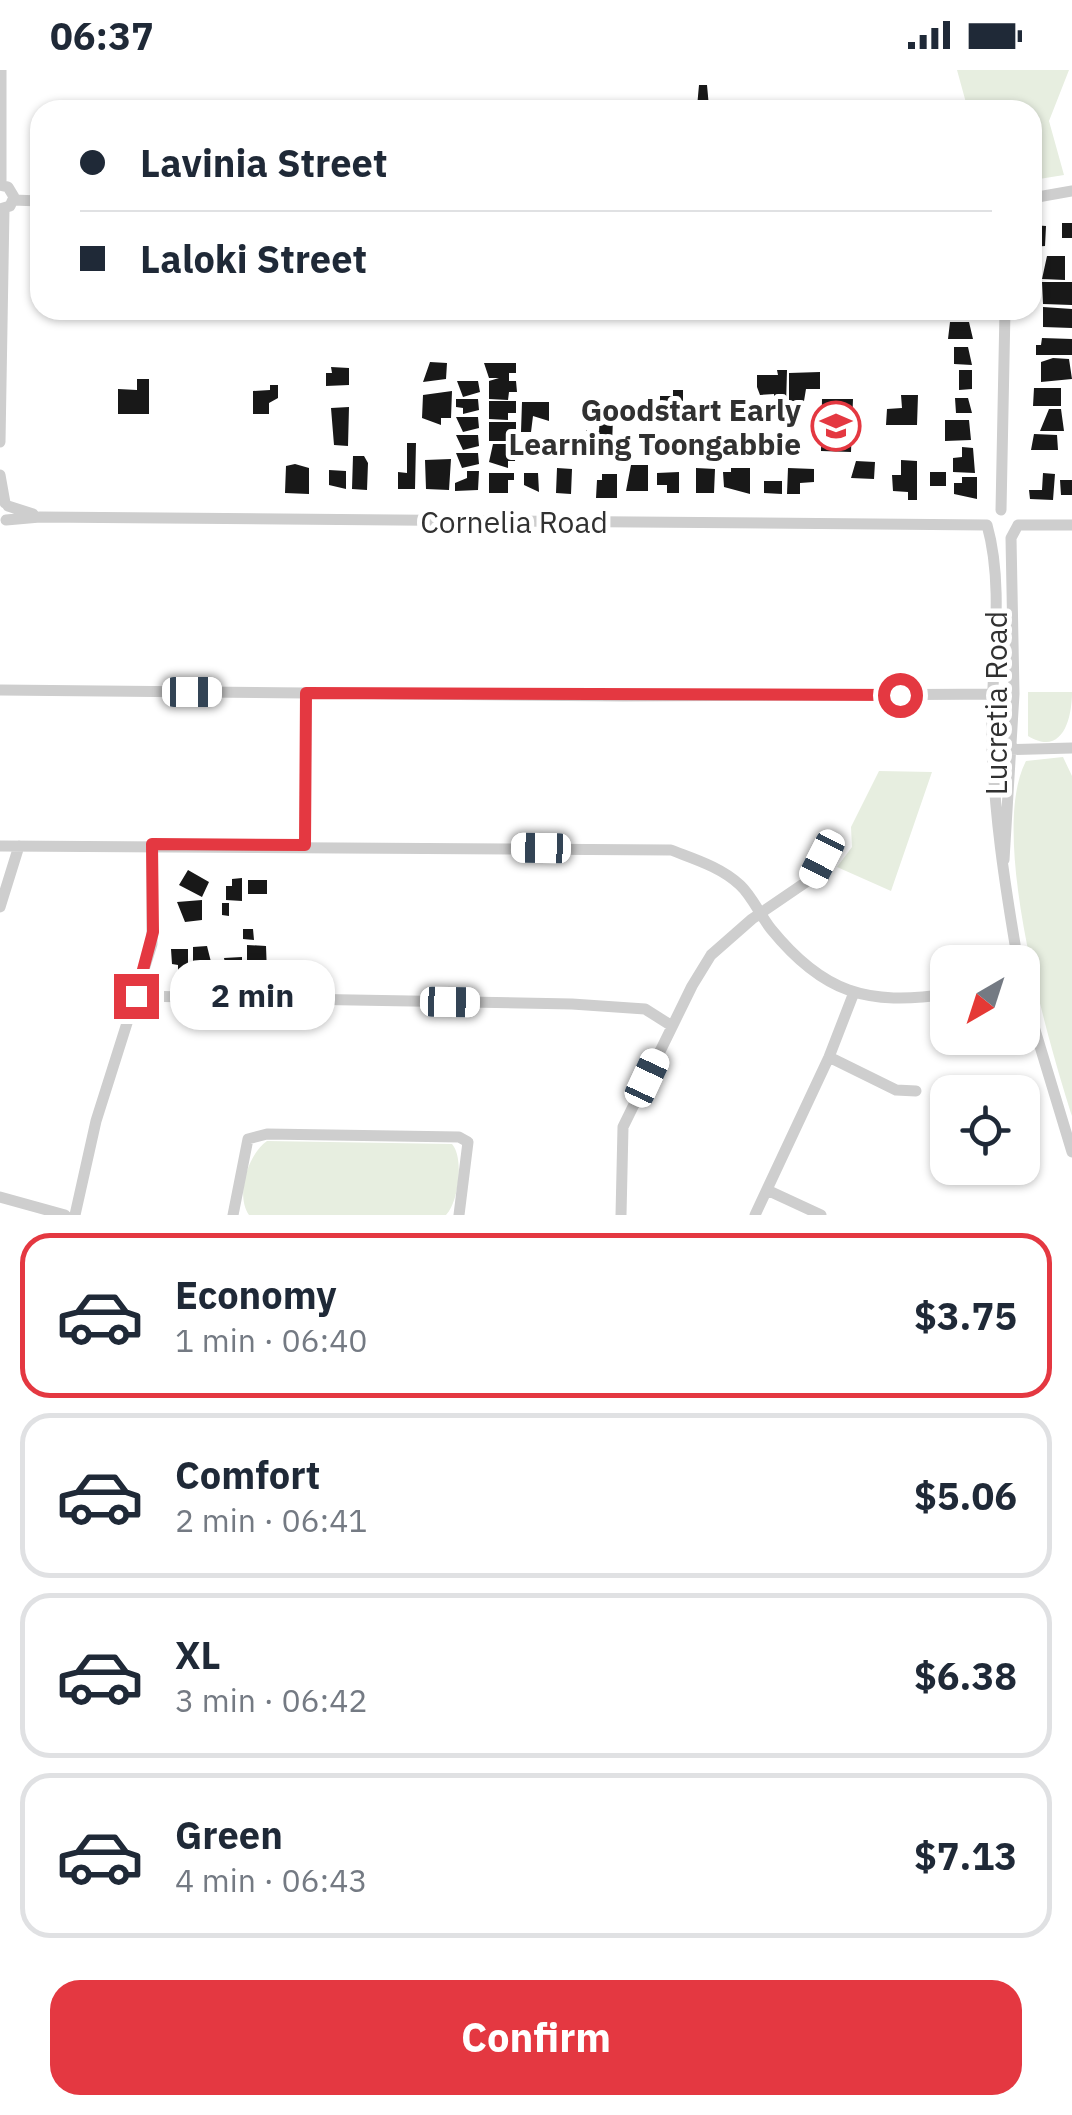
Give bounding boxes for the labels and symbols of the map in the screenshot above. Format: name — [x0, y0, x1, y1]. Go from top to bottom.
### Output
place label: Goodstart Early Learning Toongabbie — [509, 390, 801, 463]
school or university icon: Goodstart Early Learning Toongabbie — [810, 400, 862, 452]
street label: Cornelia Road — [420, 502, 608, 541]
street label: Lucretia Road — [976, 611, 1015, 795]
route start — [878, 673, 923, 718]
car — [162, 677, 222, 707]
car — [795, 825, 849, 893]
car — [511, 832, 571, 864]
north arrow — [930, 945, 1040, 1055]
callout: 2 min — [171, 961, 336, 1031]
route end — [114, 974, 159, 1019]
car — [420, 986, 480, 1018]
car — [621, 1044, 673, 1112]

